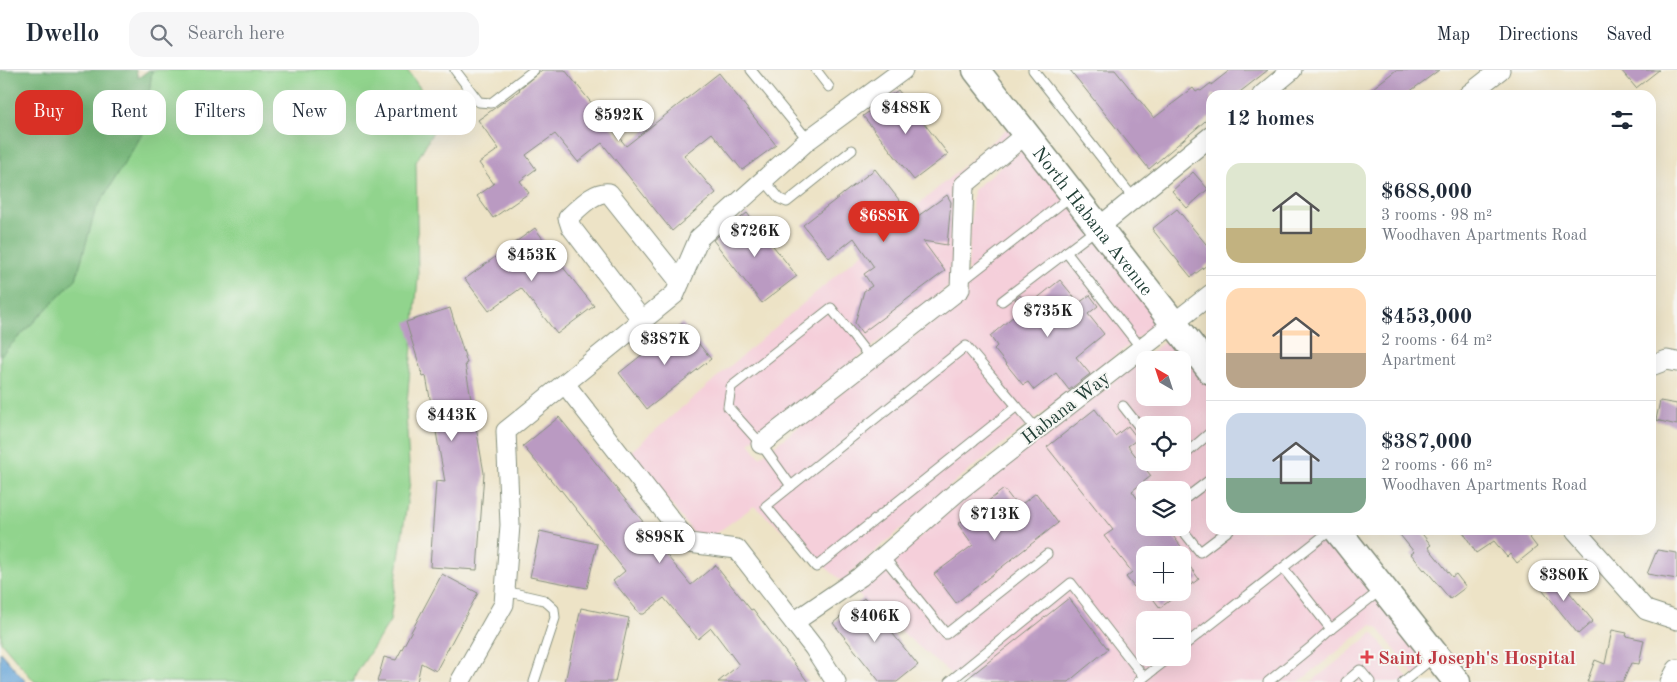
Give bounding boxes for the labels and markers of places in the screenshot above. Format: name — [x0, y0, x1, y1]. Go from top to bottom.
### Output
pin: $488K — [871, 92, 941, 135]
pin: $592K — [584, 100, 654, 142]
pin: $688K — [849, 200, 919, 243]
pin: $726K — [720, 216, 790, 258]
pin: $453K — [497, 240, 567, 282]
pin: $735K — [1013, 296, 1083, 338]
pin: $387K — [630, 324, 700, 366]
pin: $443K — [417, 400, 487, 442]
pin: $713K — [960, 498, 1030, 541]
pin: $898K — [625, 522, 695, 564]
pin: $380K — [1529, 560, 1599, 602]
pin: $406K — [840, 600, 910, 643]
marker: Saint Joseph's Hospital — [1360, 650, 1374, 664]
place label: Saint Joseph's Hospital — [1378, 650, 1576, 669]

